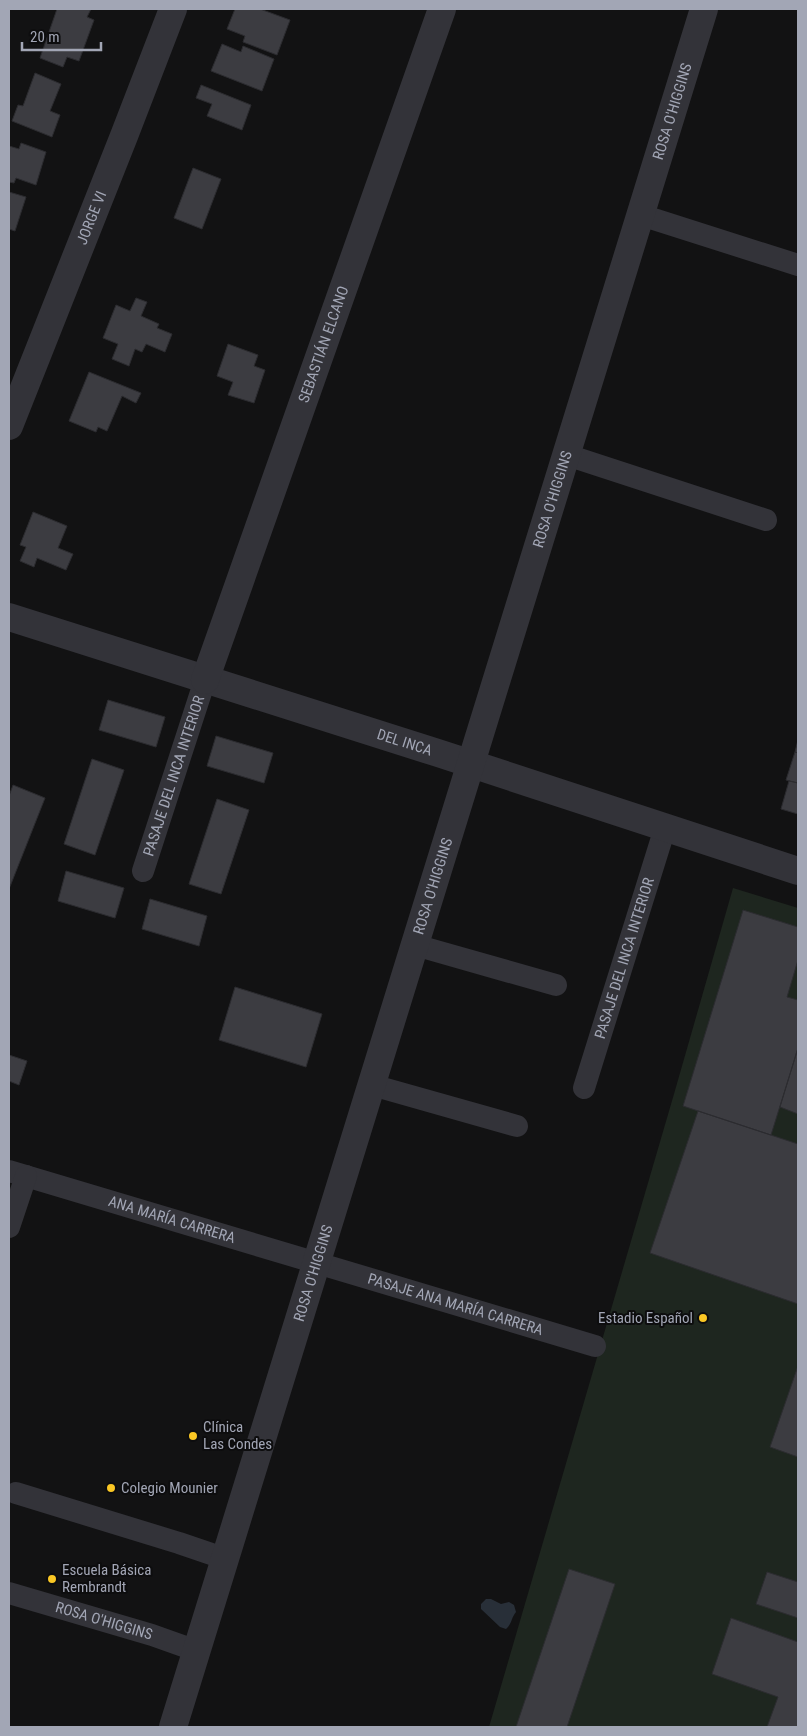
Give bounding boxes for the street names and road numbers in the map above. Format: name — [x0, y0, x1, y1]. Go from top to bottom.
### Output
street label: ROSA O'HIGGINS — [649, 61, 696, 162]
street label: JORGE VI — [73, 188, 110, 247]
street label: SEBASTIÁN ELCANO — [295, 284, 352, 405]
street label: ROSA O'HIGGINS — [529, 449, 576, 550]
street label: PASAJE DEL INCA INTERIOR — [139, 693, 208, 858]
street label: DEL INCA — [375, 725, 435, 760]
street label: ROSA O'HIGGINS — [409, 836, 456, 937]
street label: PASAJE DEL INCA INTERIOR — [591, 875, 658, 1041]
street label: ANA MARÍA CARRERA — [106, 1192, 238, 1247]
street label: ROSA O'HIGGINS — [290, 1222, 337, 1324]
street label: PASAJE ANA MARÍA CARRERA — [366, 1270, 546, 1339]
street label: ROSA O'HIGGINS — [53, 1598, 155, 1644]

